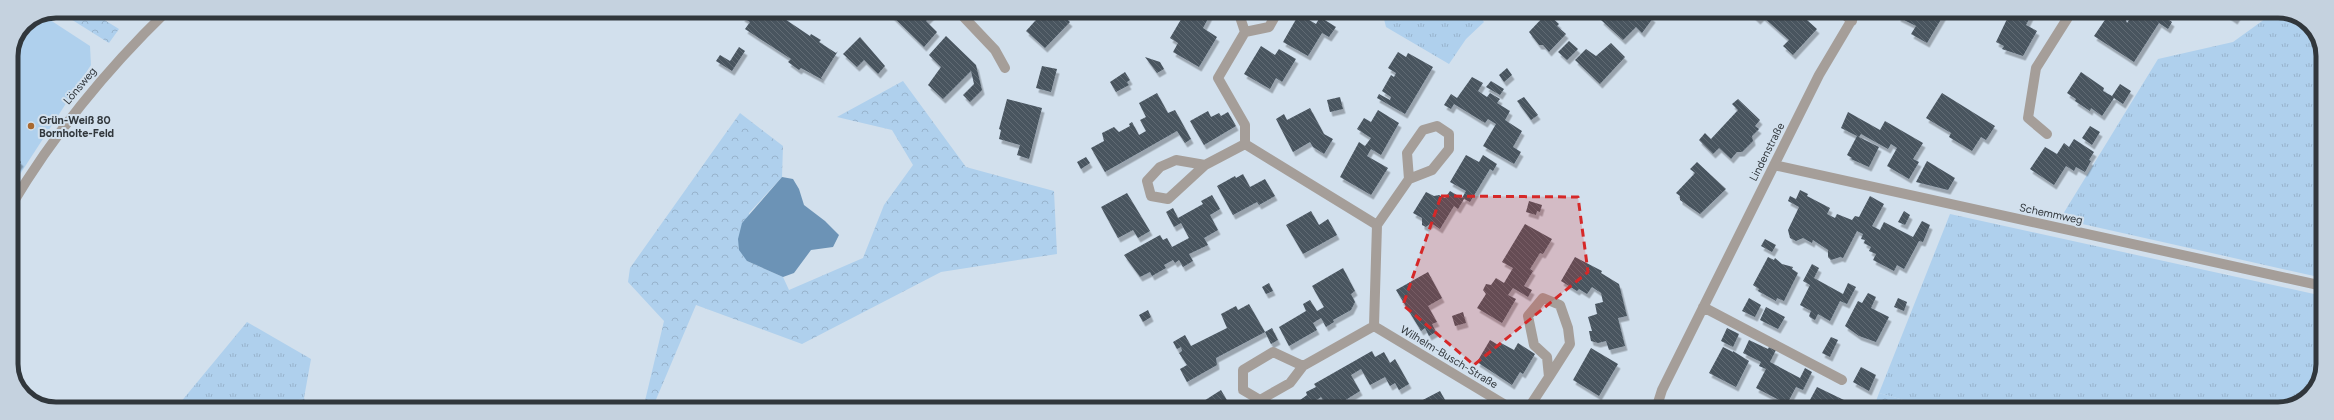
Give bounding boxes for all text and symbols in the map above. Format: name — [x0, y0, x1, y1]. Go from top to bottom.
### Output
street label: Lönsweg — [61, 65, 99, 107]
place label: Grün-Weiß 80 Bornholte-Feld — [39, 114, 114, 140]
marker: Grün-Weiß 80 Bornholte-Feld — [26, 121, 36, 131]
street label: Lindenstraße — [1747, 121, 1787, 183]
street label: Schemmweg — [2018, 201, 2084, 227]
street label: Wilhelm-Busch-Straße — [1398, 323, 1500, 391]

